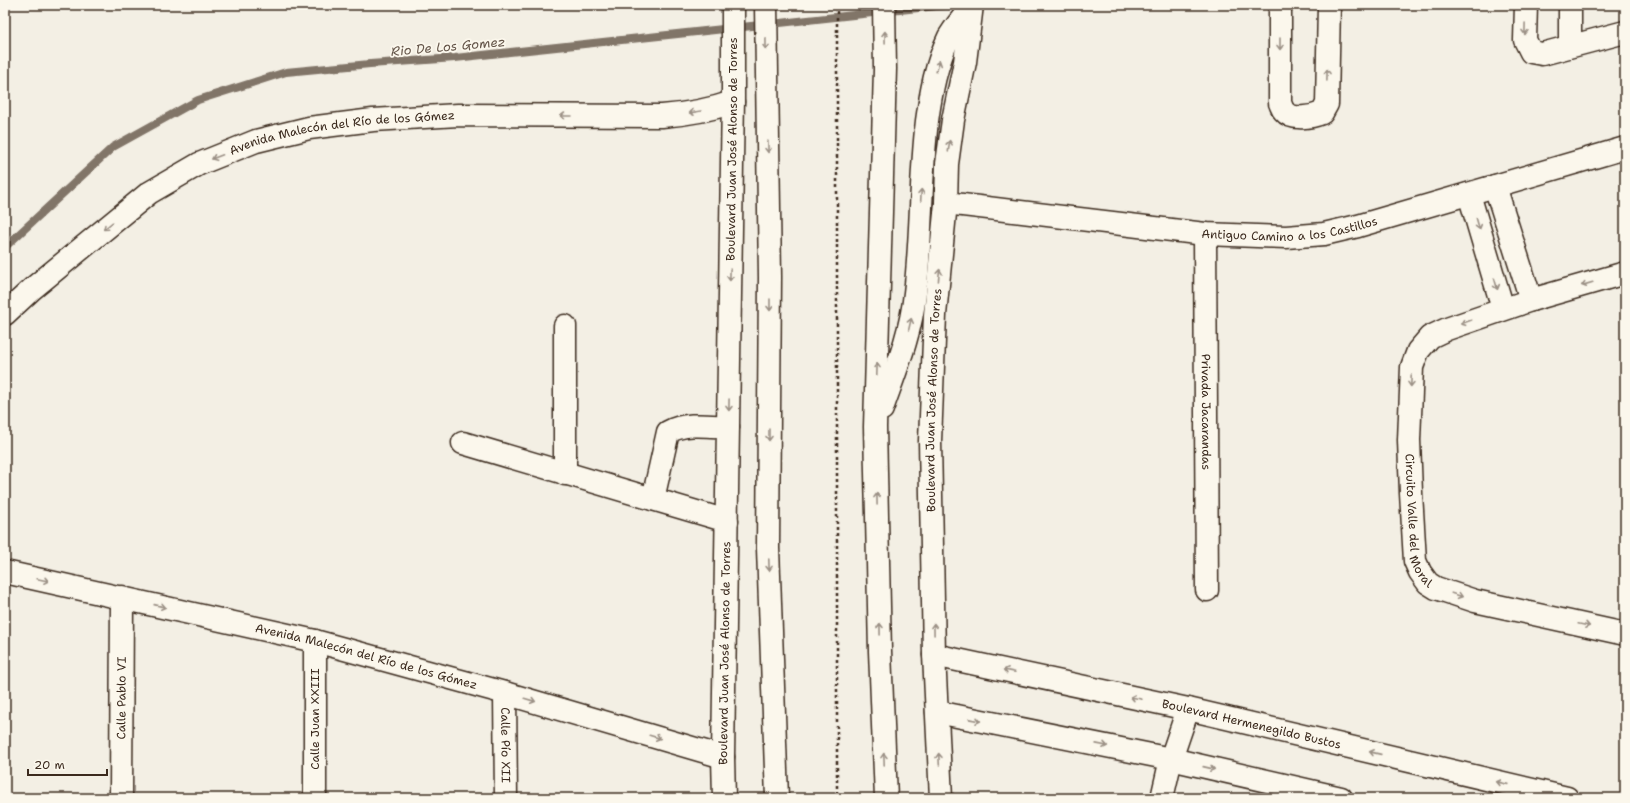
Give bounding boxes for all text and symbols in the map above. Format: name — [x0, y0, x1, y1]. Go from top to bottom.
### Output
one-way arrow — [1522, 22, 1529, 35]
one-way arrow — [881, 31, 889, 44]
water label: Rio De Los Gomez — [390, 33, 506, 60]
street label: Boulevard Juan José Alonso de Torres — [723, 37, 741, 261]
one-way arrow — [762, 37, 770, 50]
one-way arrow — [1276, 37, 1284, 50]
one-way arrow — [935, 60, 942, 73]
one-way arrow — [1323, 69, 1331, 82]
street label: Avenida Malecón del Río de los Gómez — [227, 107, 455, 159]
one-way arrow — [689, 108, 702, 116]
one-way arrow — [560, 112, 573, 120]
one-way arrow — [764, 140, 772, 153]
one-way arrow — [946, 140, 953, 153]
one-way arrow — [211, 153, 223, 161]
one-way arrow — [917, 189, 924, 202]
street label: Antiguo Camino a los Castillos — [1201, 213, 1379, 245]
one-way arrow — [1475, 217, 1482, 230]
one-way arrow — [102, 222, 113, 230]
one-way arrow — [727, 268, 734, 281]
one-way arrow — [935, 269, 942, 282]
one-way arrow — [1493, 277, 1500, 290]
one-way arrow — [1581, 281, 1594, 288]
street label: Boulevard Juan José Alonso de Torres — [922, 288, 946, 512]
one-way arrow — [766, 298, 774, 311]
one-way arrow — [906, 318, 914, 331]
one-way arrow — [1461, 319, 1473, 327]
street label: Privada Jacarandas — [1198, 354, 1214, 470]
one-way arrow — [873, 363, 881, 376]
one-way arrow — [1408, 374, 1415, 387]
one-way arrow — [725, 398, 732, 411]
one-way arrow — [765, 428, 773, 441]
street label: Circuito Valle del Moral — [1402, 453, 1435, 592]
one-way arrow — [873, 493, 881, 506]
street label: Boulevard Juan José Alonso de Torres — [715, 541, 734, 765]
one-way arrow — [765, 558, 772, 571]
one-way arrow — [36, 577, 49, 585]
one-way arrow — [1451, 592, 1464, 599]
one-way arrow — [153, 602, 166, 610]
street label: Avenida Malecón del Río de los Gómez — [254, 620, 479, 693]
one-way arrow — [1577, 621, 1590, 629]
one-way arrow — [876, 623, 884, 636]
one-way arrow — [930, 623, 938, 636]
street label: Calle Pablo VI — [113, 656, 130, 740]
one-way arrow — [1002, 666, 1015, 674]
street label: Calle Juan XXIII — [307, 668, 323, 770]
one-way arrow — [1130, 693, 1143, 701]
street label: Boulevard Hermenegildo Bustos — [1160, 696, 1343, 753]
one-way arrow — [523, 697, 536, 704]
street label: Calle Pío XII — [497, 707, 514, 783]
one-way arrow — [968, 716, 981, 724]
one-way arrow — [648, 734, 661, 741]
one-way arrow — [1095, 742, 1108, 750]
one-way arrow — [1369, 748, 1382, 756]
scale bar — [28, 751, 107, 777]
one-way arrow — [881, 753, 888, 766]
one-way arrow — [935, 753, 942, 766]
text: 20 m — [34, 757, 65, 773]
one-way arrow — [1202, 764, 1215, 772]
one-way arrow — [1496, 778, 1509, 786]

